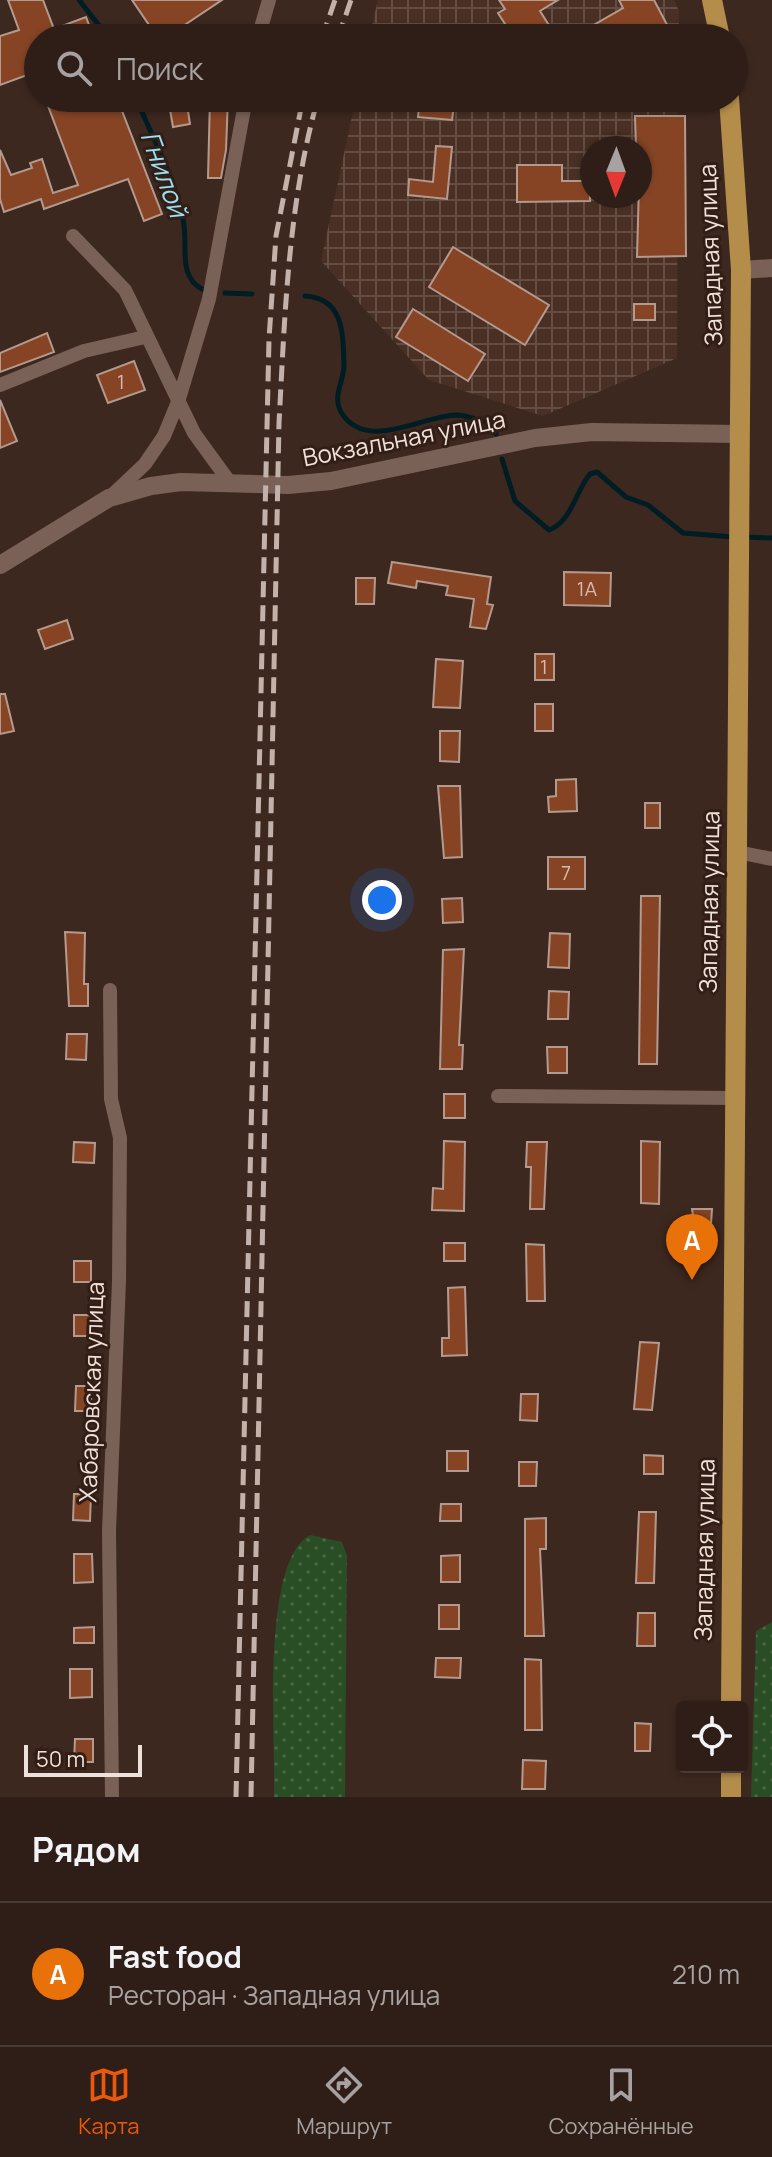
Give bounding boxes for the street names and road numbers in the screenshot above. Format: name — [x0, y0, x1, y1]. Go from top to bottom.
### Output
street label: Западная улица — [690, 163, 729, 347]
street label: Вокзальная улица — [299, 402, 508, 473]
street label: Западная улица — [690, 811, 727, 993]
street label: Хабаровская улица — [70, 1281, 111, 1503]
street label: Западная улица — [685, 1459, 722, 1641]

